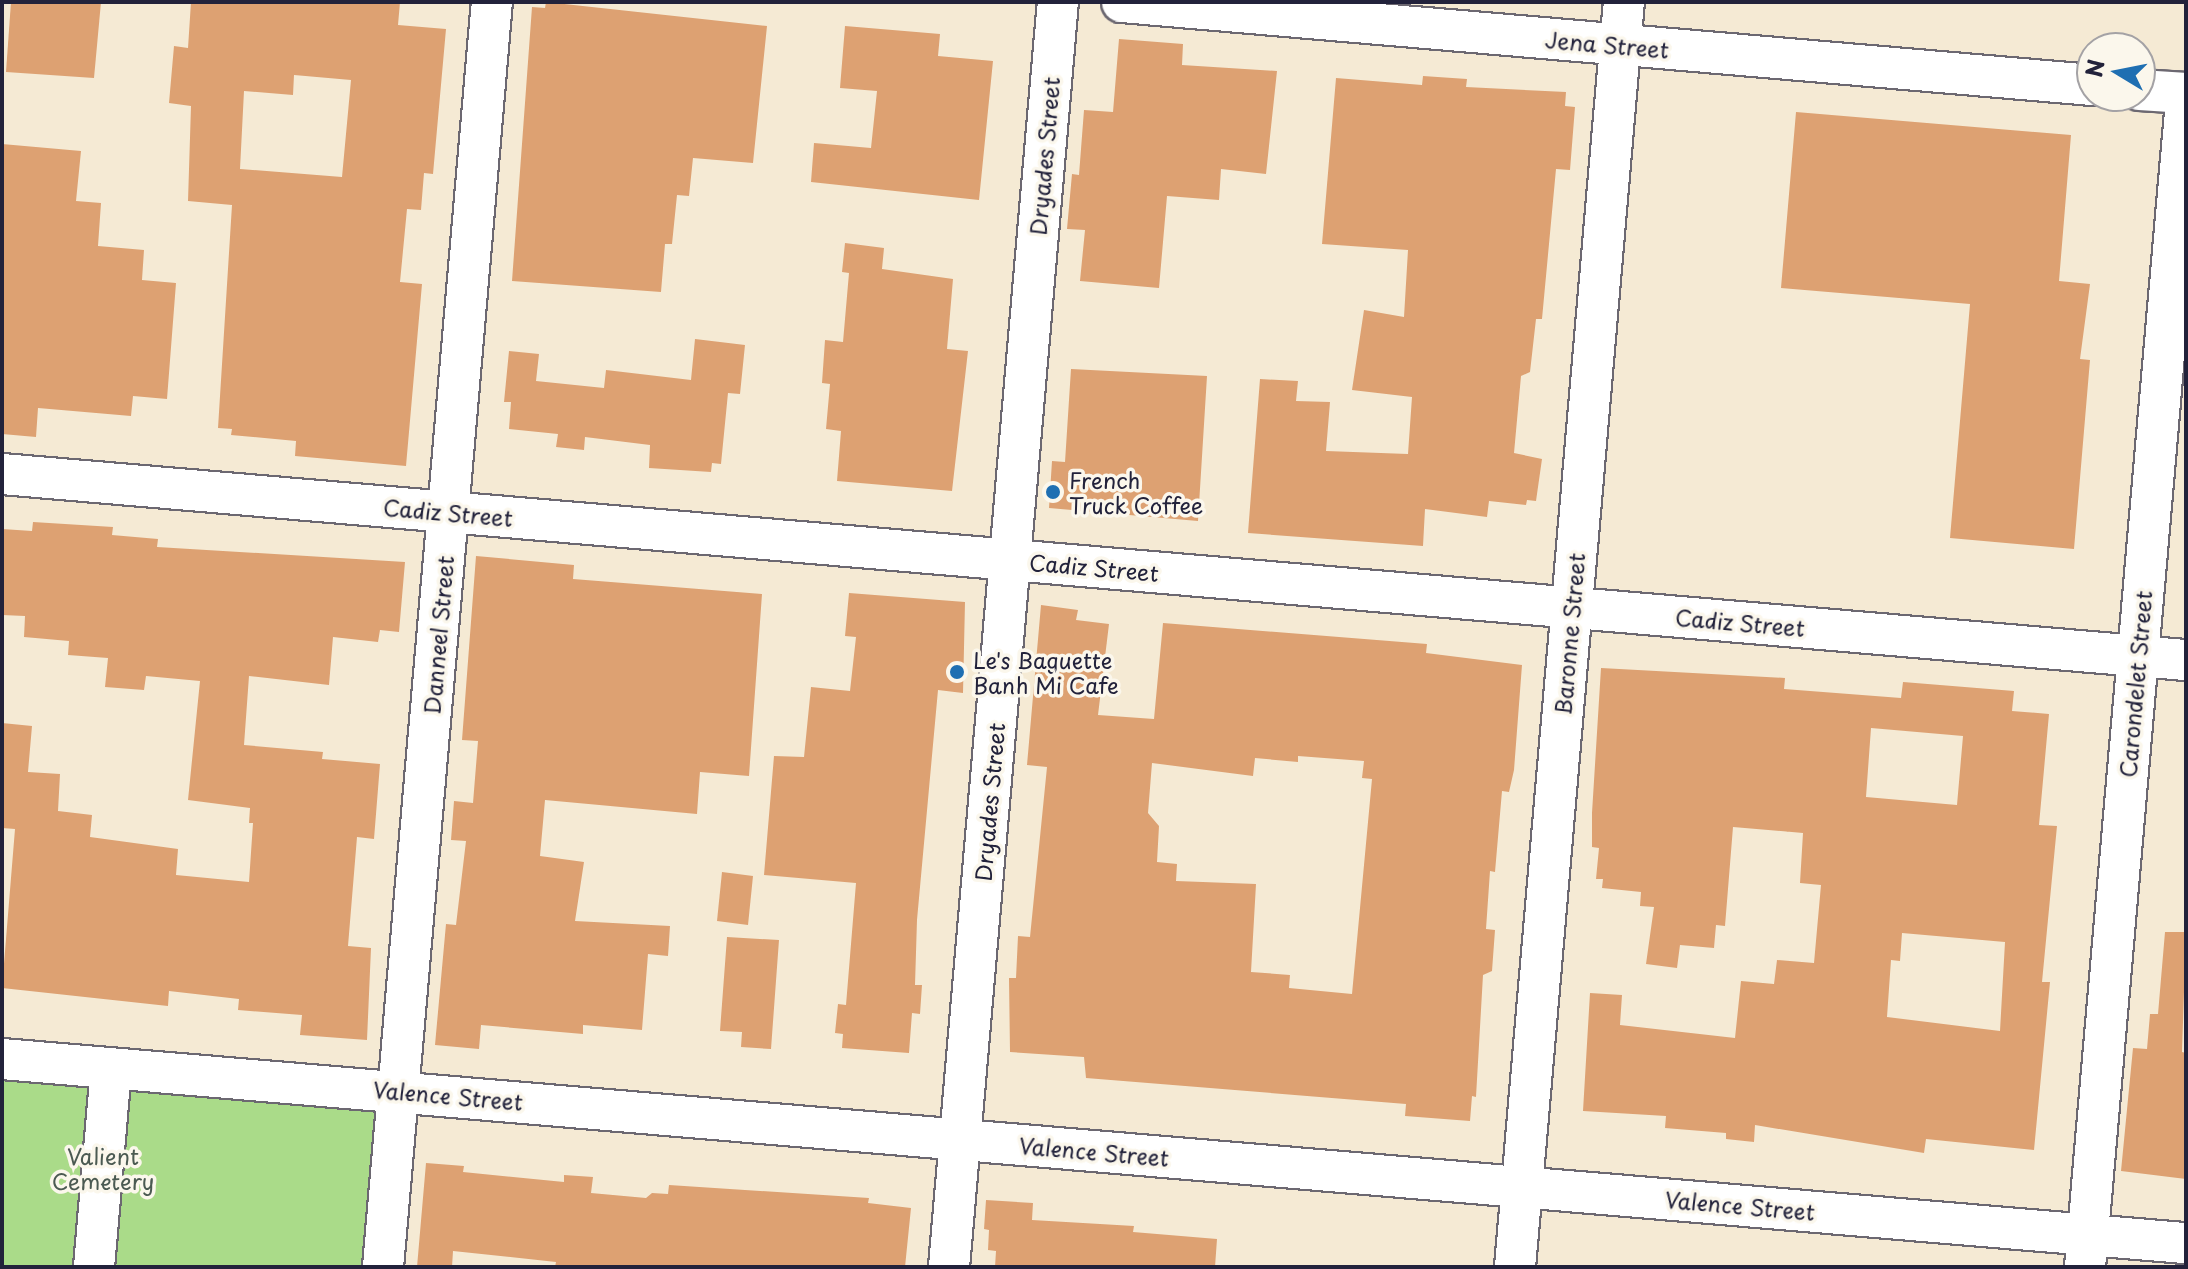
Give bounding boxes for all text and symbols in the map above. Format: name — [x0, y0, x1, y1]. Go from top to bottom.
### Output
street label: Jena Street — [1544, 25, 1670, 63]
north arrow — [2076, 32, 2156, 112]
text: N — [2076, 57, 2112, 80]
street label: Dryades Street — [1024, 75, 1064, 237]
place label: French Truck Coffee — [1069, 466, 1206, 518]
marker: French Truck Coffee — [1044, 483, 1062, 501]
street label: Cadiz Street — [381, 493, 515, 531]
street label: Cadiz Street — [1027, 548, 1161, 586]
street label: Baronne Street — [1549, 552, 1589, 716]
street label: Danneel Street — [418, 553, 458, 717]
street label: Carondelet Street — [2114, 588, 2156, 780]
street label: Cadiz Street — [1673, 603, 1807, 641]
place label: Le's Baguette Banh Mi Cafe — [973, 646, 1119, 698]
marker: Le's Baguette Banh Mi Cafe — [948, 663, 966, 681]
street label: Dryades Street — [969, 721, 1009, 883]
street label: Valence Street — [371, 1075, 525, 1115]
street label: Valence Street — [1017, 1131, 1171, 1171]
park label: Valient Cemetery — [52, 1142, 154, 1194]
street label: Valence Street — [1663, 1185, 1817, 1225]

